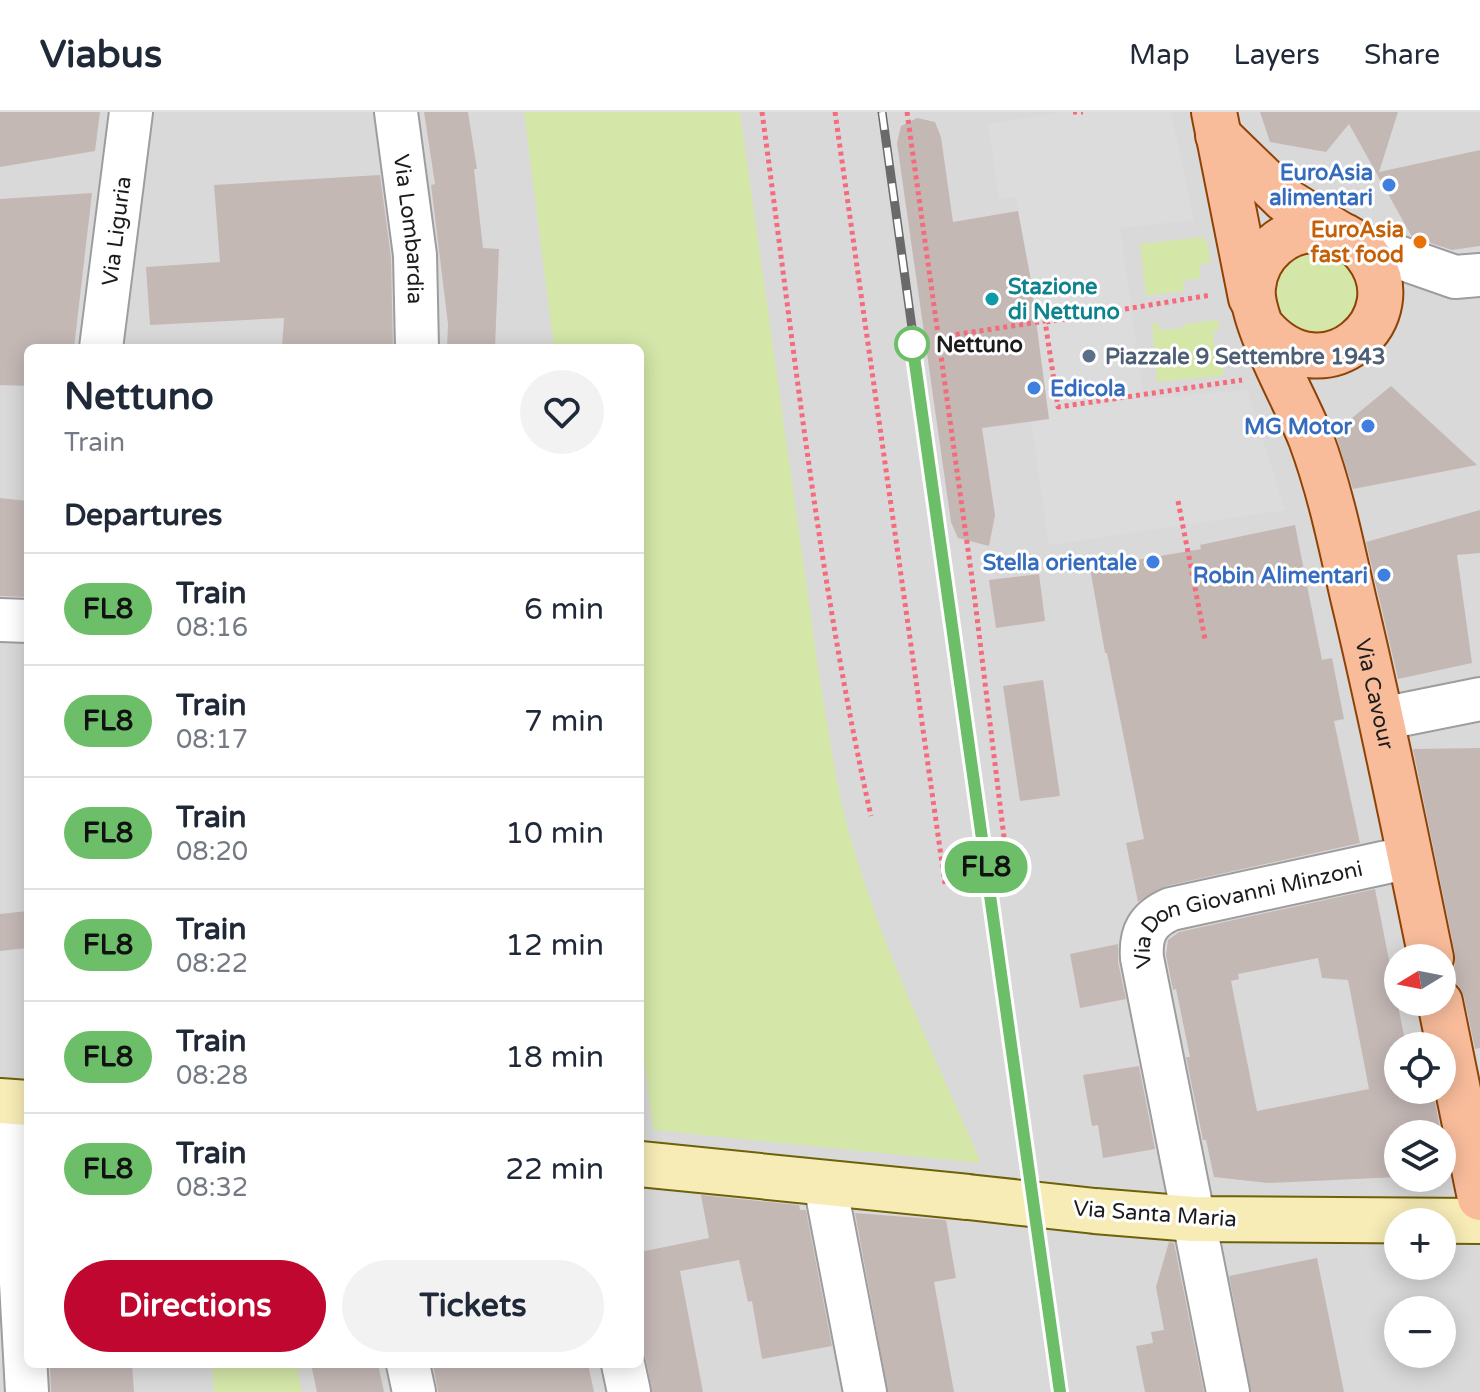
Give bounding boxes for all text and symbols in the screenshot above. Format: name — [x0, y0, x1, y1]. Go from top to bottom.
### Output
text: Viabus — [40, 32, 162, 78]
text: Map — [1129, 38, 1190, 72]
text: Layers — [1234, 38, 1320, 72]
text: Share — [1364, 38, 1440, 72]
street label: Via Lombardia — [388, 153, 428, 305]
place label: EuroAsia alimentari — [1269, 160, 1373, 211]
street label: Via Liguria — [97, 175, 137, 287]
marker: EuroAsia alimentari — [1380, 176, 1398, 194]
place label: EuroAsia fast food — [1311, 217, 1404, 268]
marker: EuroAsia fast food — [1411, 233, 1429, 251]
place label: Stazione di Nettuno — [1008, 274, 1120, 325]
marker: Stazione di Nettuno — [983, 290, 1001, 308]
marker: Nettuno — [895, 327, 929, 361]
place label: Nettuno — [936, 332, 1023, 358]
place label: Piazzale 9 Settembre 1943 — [1105, 344, 1386, 370]
marker: Piazzale 9 Settembre 1943 — [1080, 347, 1098, 365]
button: heart — [520, 370, 604, 454]
text: Nettuno — [64, 374, 214, 420]
place label: Edicola — [1050, 376, 1126, 402]
marker: Edicola — [1025, 379, 1043, 397]
place label: MG Motor — [1244, 414, 1353, 440]
marker: MG Motor — [1359, 417, 1377, 435]
text: Train — [64, 427, 125, 458]
text: Departures — [64, 497, 222, 534]
place label: Stella orientale — [983, 550, 1137, 576]
marker: Stella orientale — [1144, 553, 1162, 571]
place label: Robin Alimentari — [1193, 563, 1368, 589]
marker: Robin Alimentari — [1375, 566, 1393, 584]
text: Train — [176, 575, 247, 612]
text: 6 min — [524, 591, 604, 628]
text: FL8 — [83, 592, 133, 626]
text: 08:16 — [176, 612, 248, 643]
street label: Via Cavour — [1349, 636, 1399, 752]
text: Train — [176, 687, 247, 724]
text: 7 min — [524, 703, 604, 740]
text: FL8 — [83, 704, 133, 738]
text: 08:17 — [176, 724, 248, 755]
text: Train — [176, 799, 247, 836]
text: 10 min — [505, 815, 604, 852]
text: FL8 — [83, 816, 133, 850]
text: 08:20 — [176, 836, 248, 867]
line badge: FL8 — [940, 841, 1032, 893]
text: FL8 — [961, 850, 1011, 884]
street label: Via Don Giovanni Minzoni — [1129, 856, 1365, 970]
text: Train — [176, 911, 247, 948]
text: 12 min — [505, 927, 604, 964]
text: FL8 — [83, 928, 133, 962]
north arrow — [1384, 944, 1456, 1016]
map controls — [1384, 944, 1456, 1368]
text: 08:22 — [176, 948, 248, 979]
text: Train — [176, 1023, 247, 1060]
button: locate — [1384, 1032, 1456, 1104]
text: 18 min — [505, 1039, 604, 1076]
text: FL8 — [83, 1040, 133, 1074]
text: 08:28 — [176, 1060, 248, 1091]
button: layers — [1384, 1120, 1456, 1192]
text: Train — [176, 1135, 247, 1172]
text: 22 min — [505, 1151, 604, 1188]
text: FL8 — [83, 1152, 133, 1186]
text: 08:32 — [176, 1172, 248, 1203]
street label: Via Santa Maria — [1072, 1195, 1238, 1233]
button: + — [1384, 1208, 1456, 1280]
button: Directions — [64, 1260, 326, 1352]
button: Tickets — [342, 1260, 604, 1352]
button: − — [1384, 1296, 1456, 1368]

